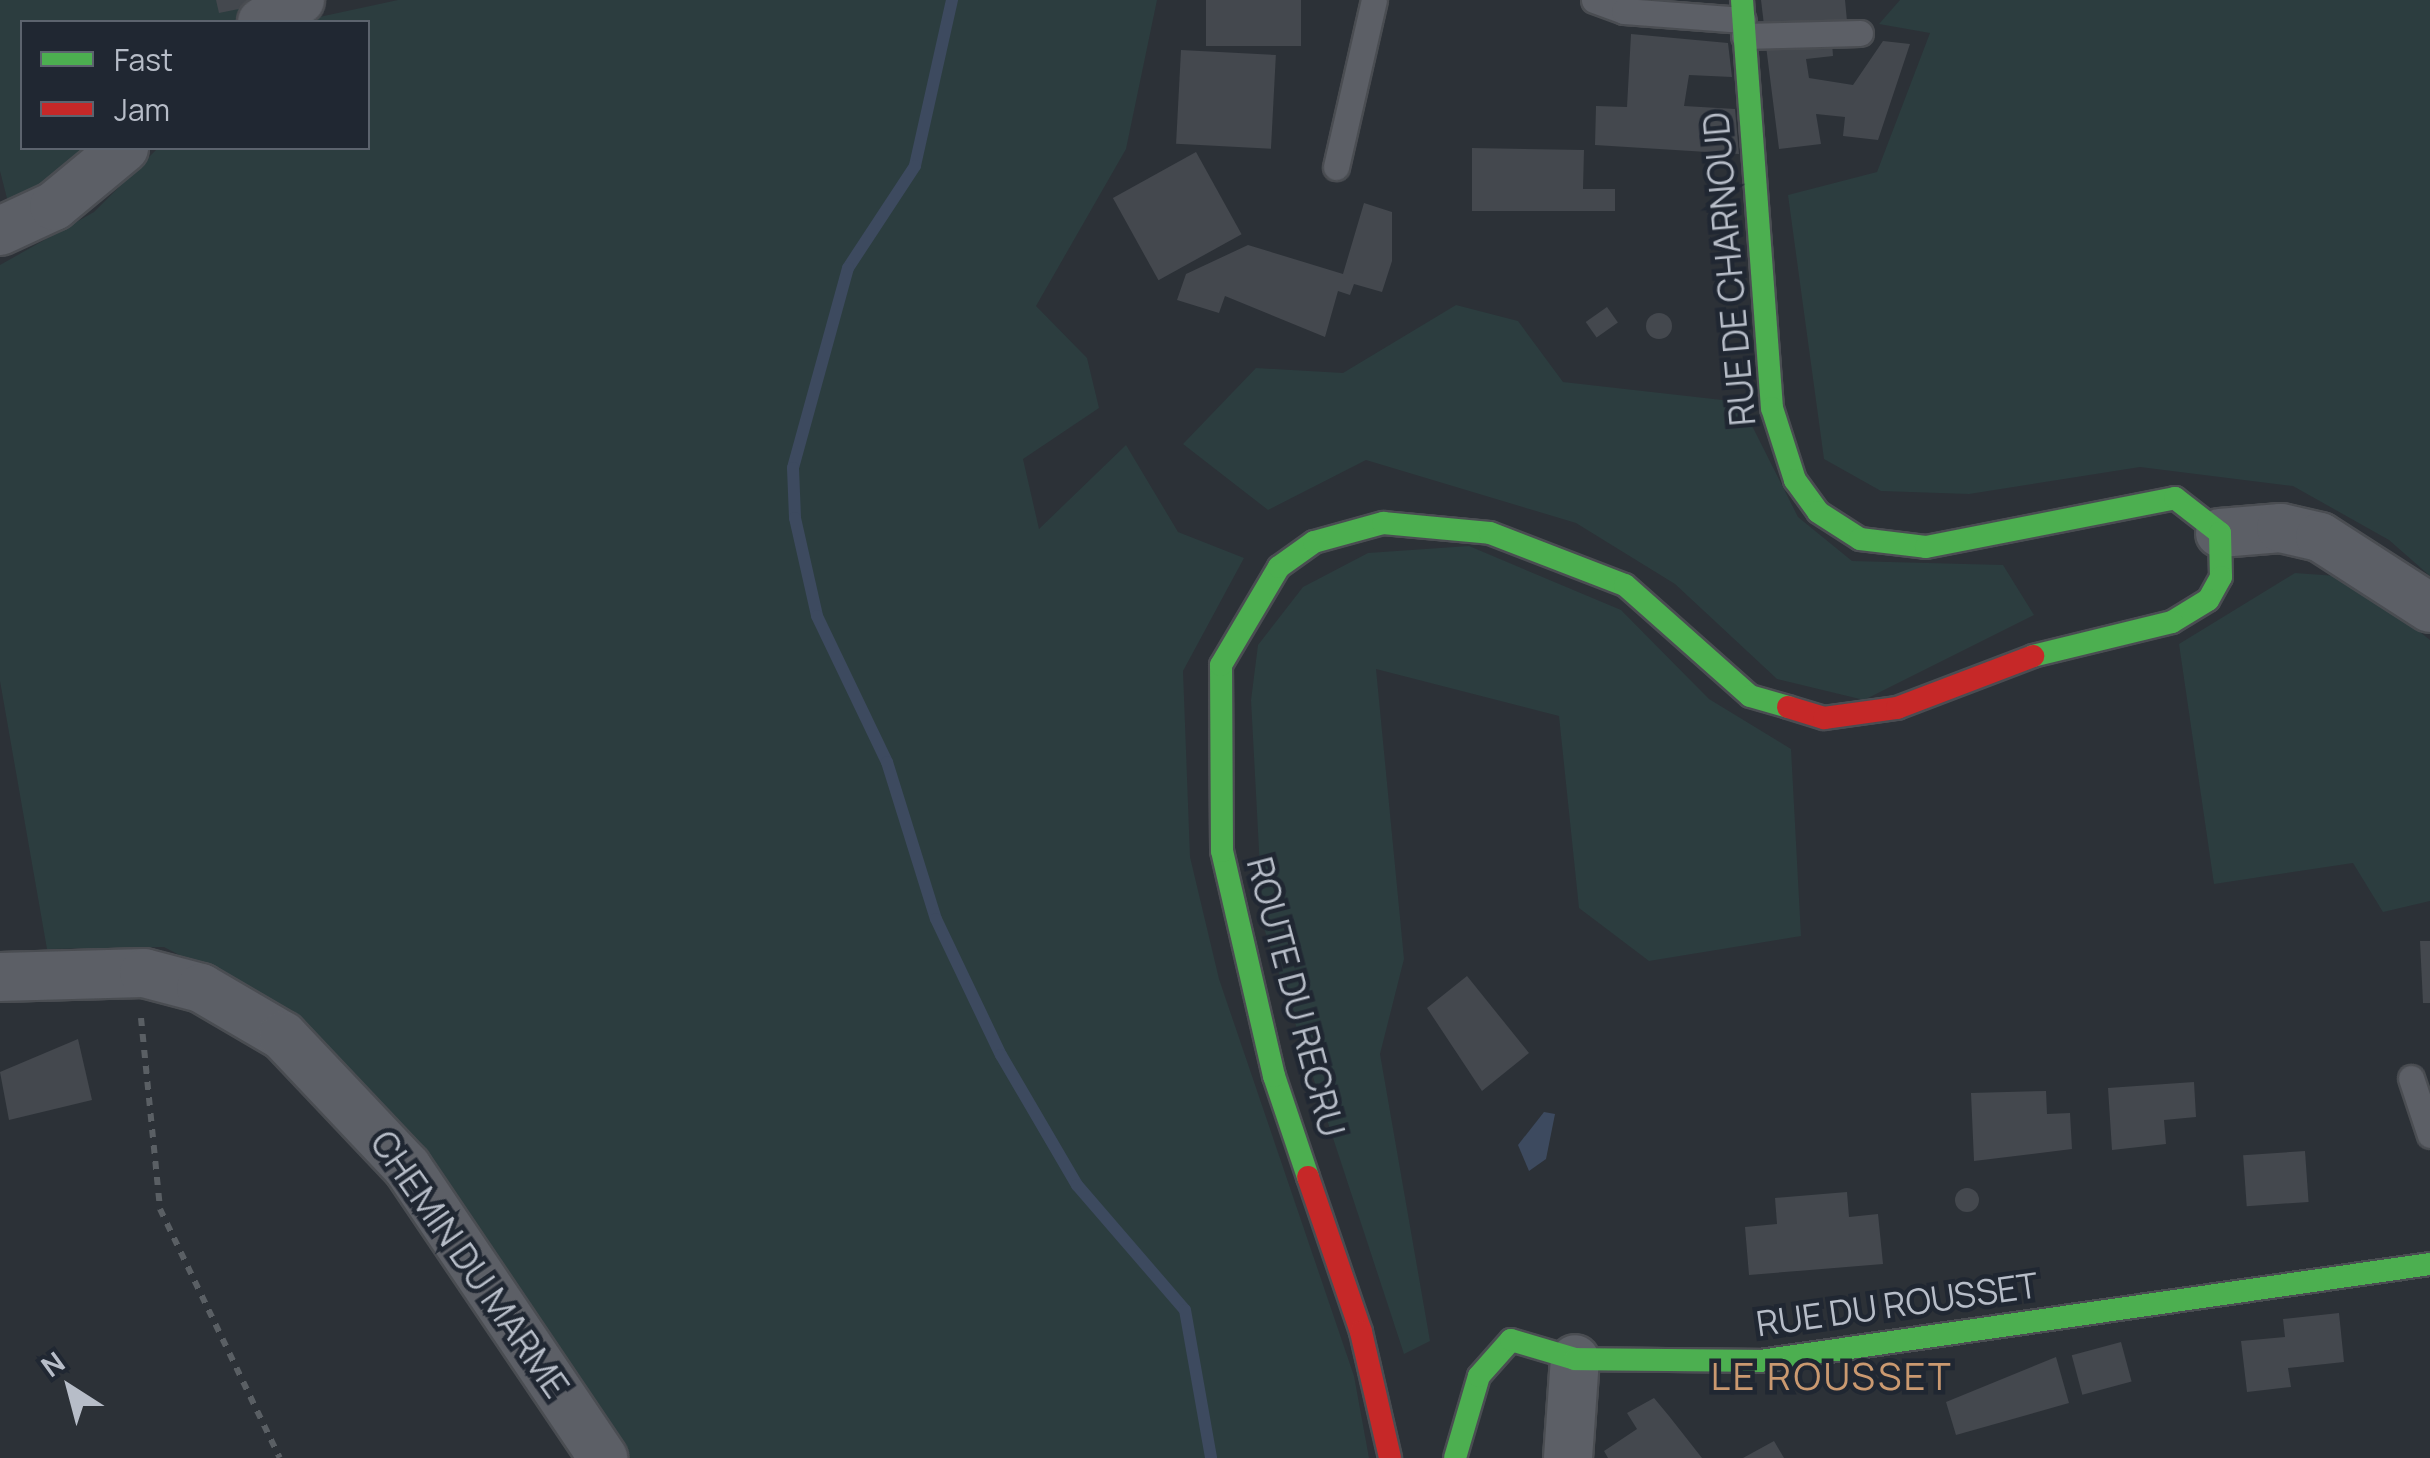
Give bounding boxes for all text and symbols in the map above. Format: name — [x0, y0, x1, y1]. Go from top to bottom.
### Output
legend — [20, 20, 370, 150]
text: Fast — [114, 39, 173, 80]
text: Jam — [114, 89, 170, 130]
street label: RUE DE CHARNOUD — [1694, 110, 1764, 428]
street label: ROUTE DU RECRU — [1238, 853, 1354, 1141]
street label: CHEMIN DU MARME — [362, 1123, 578, 1405]
street label: RUE DU ROUSSET — [1753, 1263, 2041, 1345]
north arrow — [20, 1338, 120, 1438]
text: N — [33, 1342, 72, 1385]
district label: LE ROUSSET — [1711, 1353, 1953, 1399]

